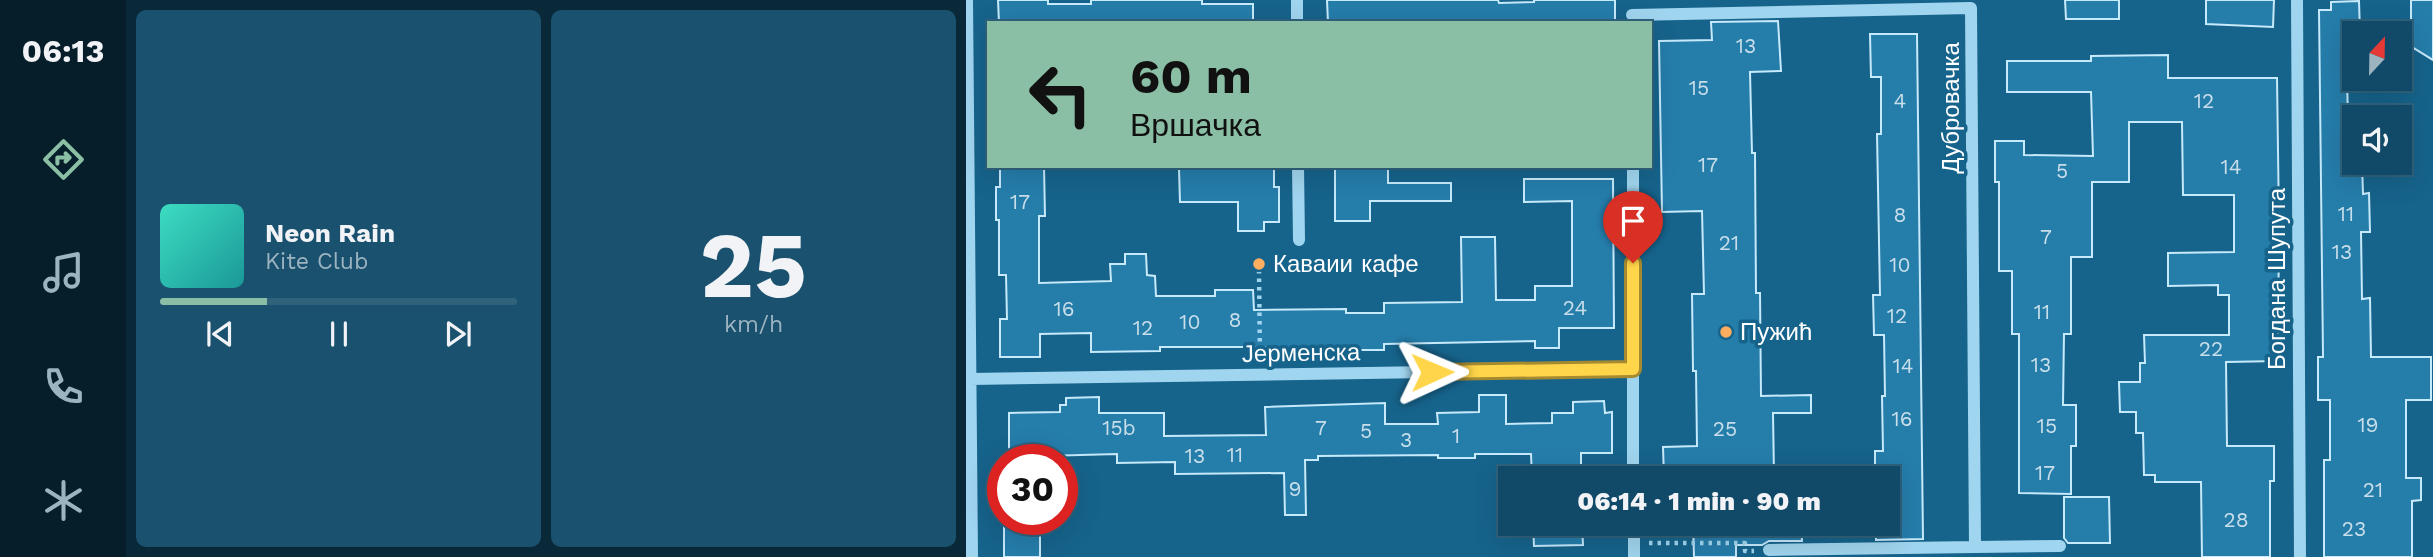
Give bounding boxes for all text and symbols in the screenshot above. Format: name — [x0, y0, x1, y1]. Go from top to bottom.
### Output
north arrow — [2342, 21, 2412, 91]
map controls — [2342, 21, 2412, 175]
text: 06:13 — [22, 32, 104, 70]
house number: 13 — [1736, 33, 1756, 58]
street label: Дубровачка — [1937, 42, 1965, 174]
text: 60 m — [1130, 47, 1252, 105]
icon: left — [1015, 49, 1106, 140]
house number: 15 — [1689, 75, 1709, 100]
house number: 4 — [1894, 88, 1906, 113]
house number: 12 — [2194, 88, 2214, 113]
button: sound — [2342, 105, 2412, 175]
text: Вршачка — [1130, 106, 1261, 144]
icon: directions — [39, 135, 88, 184]
house number: 17 — [1698, 152, 1718, 177]
house number: 14 — [2220, 154, 2242, 179]
house number: 5 — [2056, 158, 2068, 183]
street label: Богдана Шупута — [2263, 187, 2291, 370]
house number: 17 — [1010, 189, 1030, 214]
pin — [1603, 191, 1663, 263]
house number: 11 — [2338, 201, 2354, 226]
icon: arrive — [1614, 202, 1652, 240]
house number: 8 — [1894, 202, 1906, 227]
text: 25 — [700, 212, 807, 319]
text: Neon Rain — [265, 218, 395, 248]
house number: 7 — [2040, 224, 2052, 249]
house number: 21 — [1719, 230, 1739, 255]
house number: 13 — [2332, 239, 2352, 264]
icon: music — [39, 248, 88, 297]
text: Kite Club — [265, 248, 368, 275]
place label: Каваии кафе — [1273, 250, 1419, 278]
house number: 10 — [1889, 252, 1911, 277]
marker: Каваии кафе — [1251, 256, 1267, 272]
house number: 24 — [1563, 295, 1587, 320]
house number: 16 — [1054, 296, 1074, 321]
house number: 11 — [2034, 299, 2050, 324]
house number: 12 — [1887, 303, 1907, 328]
house number: 8 — [1229, 307, 1241, 332]
house number: 10 — [1179, 309, 1201, 334]
text: km/h — [724, 311, 783, 338]
icon: previous — [201, 315, 239, 353]
icon: pause — [320, 315, 358, 353]
icon: next — [439, 315, 477, 353]
house number: 12 — [1133, 315, 1153, 340]
place label: Пужић — [1740, 318, 1812, 346]
marker: Пужић — [1718, 324, 1734, 340]
position arrow — [1395, 335, 1469, 409]
house number: 22 — [2199, 336, 2223, 361]
street label: Јерменска — [1242, 338, 1361, 368]
house number: 13 — [2031, 352, 2051, 377]
house number: 14 — [1892, 353, 1914, 378]
icon: phone — [39, 362, 88, 411]
house number: 16 — [1892, 406, 1912, 431]
house number: 19 — [2357, 412, 2379, 437]
house number: 15 — [2037, 413, 2057, 438]
house number: 15b — [1102, 415, 1136, 440]
house number: 7 — [1315, 415, 1327, 440]
house number: 25 — [1713, 416, 1737, 441]
house number: 5 — [1360, 418, 1372, 443]
house number: 1 — [1452, 423, 1460, 448]
house number: 3 — [1400, 427, 1412, 452]
house number: 11 — [1227, 442, 1243, 467]
house number: 13 — [1185, 443, 1205, 468]
speed limit sign: 30 — [987, 444, 1078, 535]
house number: 17 — [2035, 460, 2055, 485]
icon: climate — [39, 476, 88, 525]
house number: 9 — [1289, 476, 1301, 501]
house number: 21 — [2363, 477, 2383, 502]
text: 06:14 · 1 min · 90 m — [1577, 486, 1821, 516]
house number: 28 — [2223, 507, 2249, 532]
house number: 23 — [2342, 516, 2366, 541]

